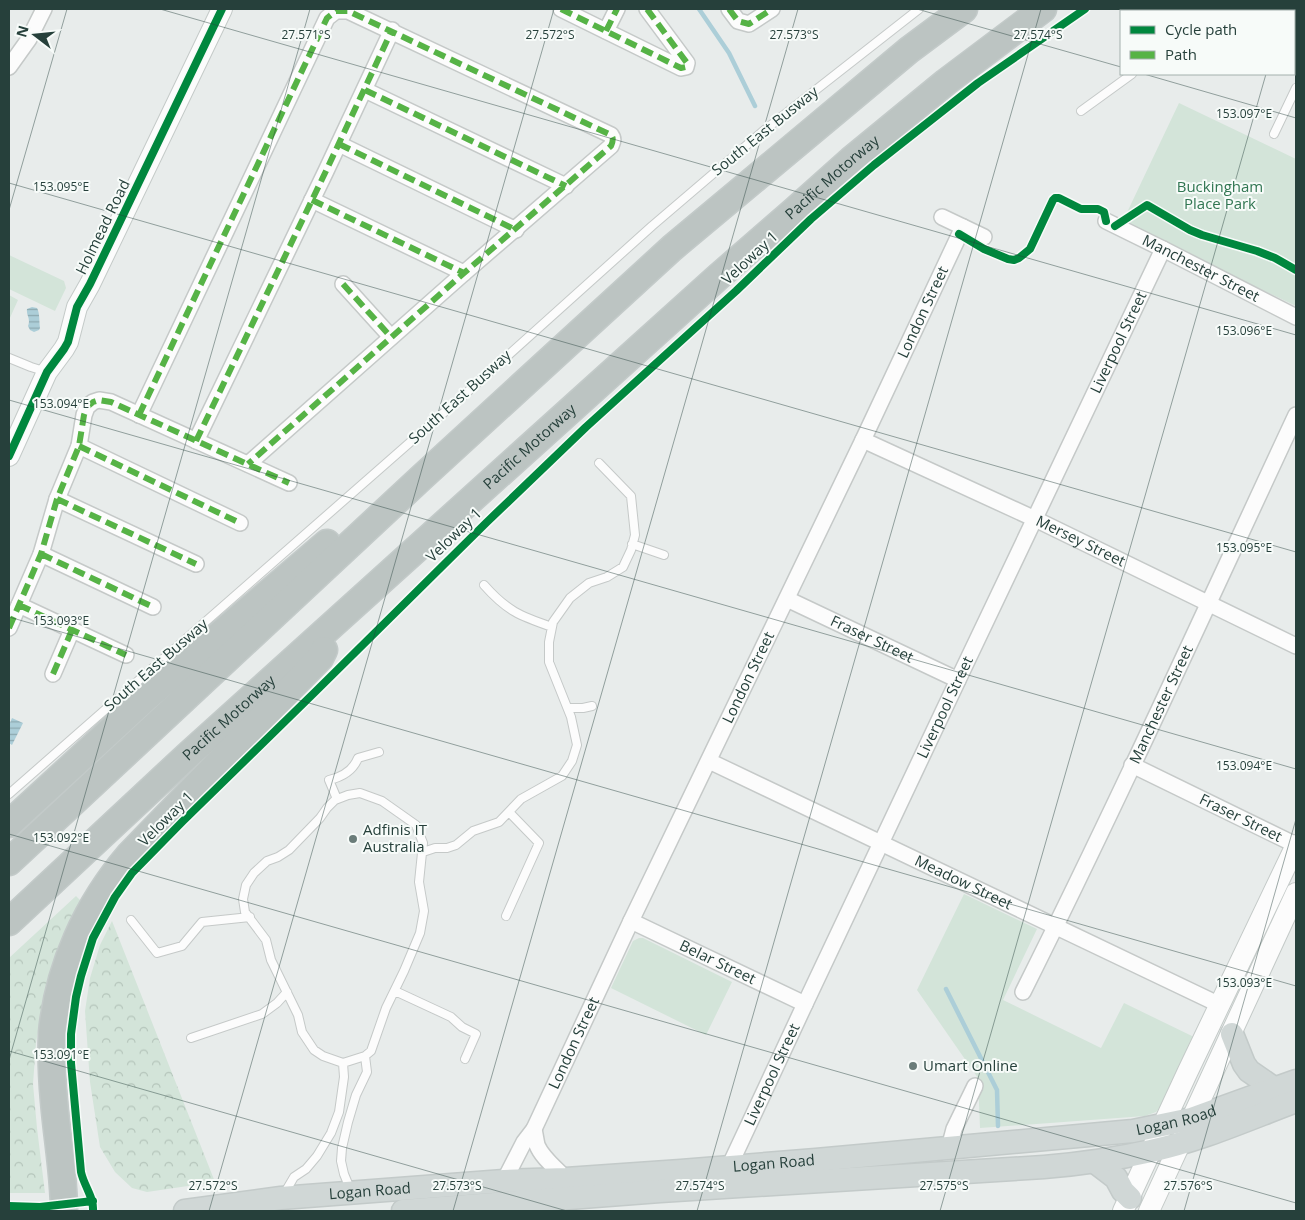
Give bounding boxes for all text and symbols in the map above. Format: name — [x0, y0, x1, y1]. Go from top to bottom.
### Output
north arrow — [10, 10, 60, 60]
legend — [1120, 10, 1295, 75]
text: Cycle path — [1165, 19, 1237, 39]
text: N — [11, 23, 33, 39]
text: 27.571°S — [281, 26, 331, 43]
text: 27.572°S — [525, 26, 575, 43]
text: 27.573°S — [769, 26, 819, 43]
text: 27.574°S — [1013, 26, 1063, 43]
text: Path — [1165, 44, 1197, 64]
street label: South East Busway — [707, 81, 822, 179]
text: 153.097°E — [1216, 105, 1272, 122]
street label: Pacific Motorway — [780, 130, 883, 223]
street label: Holmead Road — [70, 176, 134, 277]
park label: Buckingham Place Park — [1177, 176, 1263, 213]
text: 153.095°E — [33, 178, 89, 195]
street label: Veloway 1 — [717, 226, 782, 288]
street label: Manchester Street — [1139, 229, 1263, 306]
street label: London Street — [892, 263, 952, 361]
street label: Liverpool Street — [1085, 288, 1150, 396]
text: 153.096°E — [1216, 322, 1272, 339]
street label: South East Busway — [404, 345, 515, 448]
text: 153.094°E — [33, 395, 89, 412]
street label: Pacific Motorway — [478, 399, 580, 493]
street label: Veloway 1 — [421, 503, 485, 566]
street label: Mersey Street — [1033, 510, 1129, 571]
text: 153.095°E — [1216, 539, 1272, 556]
street label: Fraser Street — [828, 610, 917, 667]
text: 153.093°E — [33, 612, 89, 629]
street label: South East Busway — [99, 613, 212, 715]
street label: London Street — [717, 628, 778, 726]
street label: Manchester Street — [1124, 642, 1197, 767]
street label: Liverpool Street — [912, 653, 977, 761]
street label: Pacific Motorway — [177, 670, 280, 765]
text: 153.094°E — [1216, 757, 1272, 774]
street label: Veloway 1 — [133, 786, 197, 850]
street label: Fraser Street — [1196, 788, 1286, 846]
place label: Adfinis IT Australia — [363, 819, 428, 856]
text: 153.092°E — [33, 829, 89, 846]
marker: Adfinis IT Australia — [347, 833, 359, 845]
street label: Meadow Street — [912, 850, 1016, 913]
street label: Belar Street — [677, 935, 760, 988]
text: 153.093°E — [1216, 974, 1272, 991]
street label: London Street — [543, 993, 603, 1092]
street label: Liverpool Street — [739, 1020, 804, 1128]
text: 153.091°E — [33, 1046, 89, 1063]
place label: Umart Online — [923, 1055, 1018, 1075]
marker: Umart Online — [907, 1060, 919, 1072]
street label: Logan Road — [1134, 1100, 1219, 1139]
street label: Logan Road — [732, 1149, 816, 1176]
text: 27.572°S — [188, 1177, 238, 1194]
street label: Logan Road — [328, 1177, 412, 1203]
text: 27.573°S — [432, 1177, 482, 1194]
text: 27.574°S — [675, 1177, 725, 1194]
text: 27.575°S — [919, 1177, 969, 1194]
text: 27.576°S — [1163, 1177, 1213, 1194]

